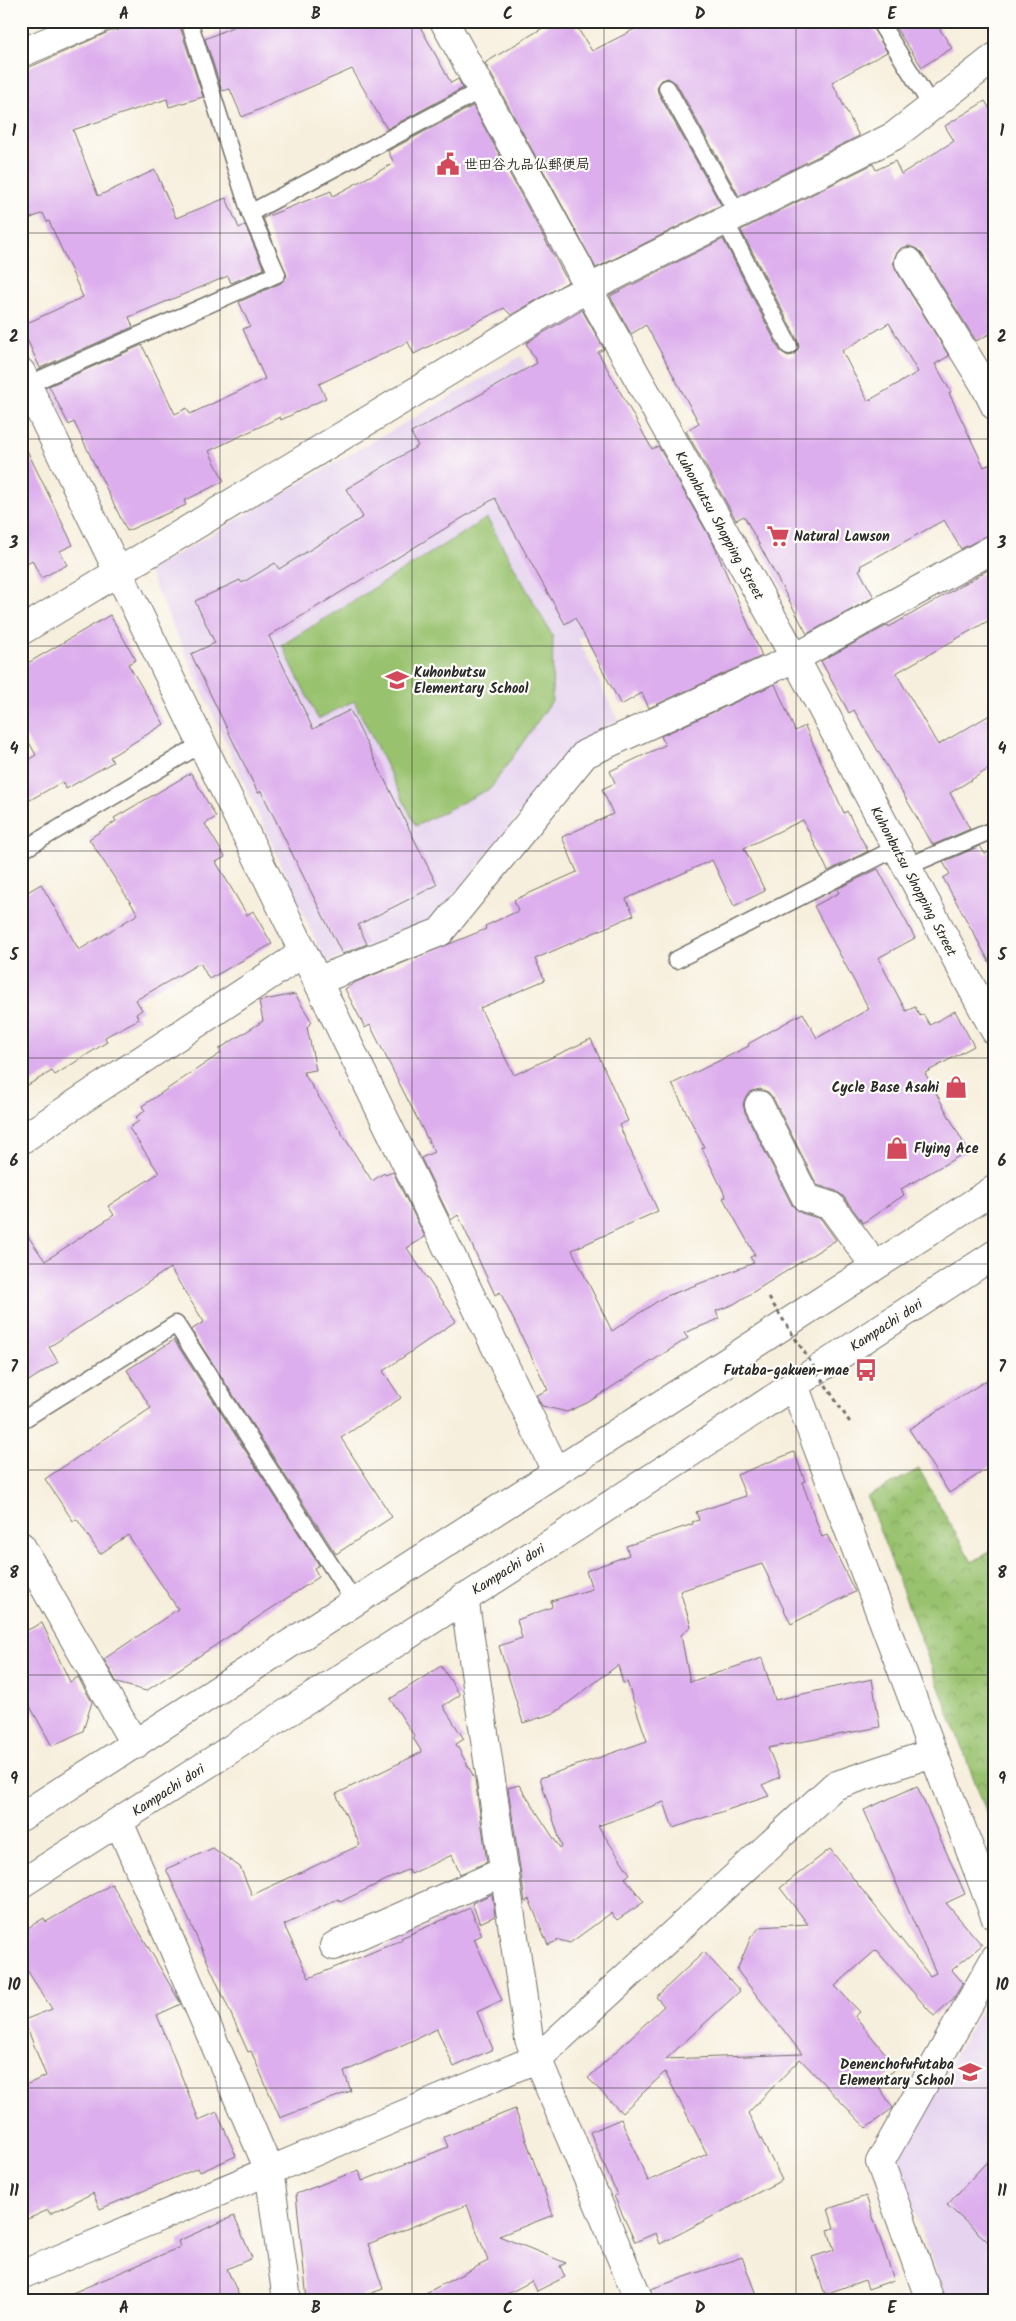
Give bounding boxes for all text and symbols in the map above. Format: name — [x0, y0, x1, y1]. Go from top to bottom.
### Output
text: A — [119, 2, 129, 27]
text: B — [311, 2, 321, 27]
text: C — [503, 2, 513, 27]
text: D — [695, 2, 706, 27]
text: E — [888, 2, 898, 27]
text: 1 — [12, 119, 17, 144]
text: 1 — [1000, 119, 1005, 144]
public building icon: 世田谷九品仏郵便局 — [435, 151, 461, 177]
place label: 世田谷九品仏郵便局 — [464, 154, 590, 176]
text: 2 — [9, 325, 19, 350]
text: 2 — [997, 325, 1007, 350]
street label: Kuhonbutsu Shopping Street — [669, 447, 770, 605]
supermarket icon: Natural Lawson — [765, 523, 791, 549]
place label: Natural Lawson — [794, 526, 890, 548]
text: 3 — [9, 531, 19, 556]
text: 3 — [997, 531, 1007, 556]
place label: Kuhonbutsu Elementary School — [414, 662, 529, 700]
school or university icon: Kuhonbutsu Elementary School — [384, 667, 410, 693]
text: 4 — [10, 737, 19, 762]
text: 4 — [998, 737, 1007, 762]
street label: Kuhonbutsu Shopping Street — [864, 802, 962, 961]
text: 5 — [9, 943, 20, 968]
text: 5 — [997, 943, 1008, 968]
shop icon: Cycle Base Asahi — [943, 1074, 969, 1100]
place label: Cycle Base Asahi — [832, 1077, 939, 1099]
shop icon: Flying Ace — [884, 1135, 910, 1161]
place label: Flying Ace — [914, 1138, 979, 1160]
text: 6 — [10, 1149, 19, 1174]
text: 6 — [998, 1149, 1007, 1174]
street label: Kampachi dori — [846, 1294, 928, 1358]
text: 7 — [10, 1355, 18, 1380]
text: 7 — [998, 1355, 1006, 1380]
bus stop icon: Futaba-gakuen-mae — [853, 1357, 879, 1383]
place label: Futaba-gakuen-mae — [724, 1360, 849, 1382]
street label: Kampachi dori — [467, 1538, 550, 1601]
text: 8 — [9, 1561, 19, 1586]
text: 8 — [997, 1561, 1007, 1586]
street label: Kampachi dori — [128, 1759, 210, 1823]
text: 9 — [10, 1767, 18, 1792]
text: 9 — [998, 1767, 1006, 1792]
text: 10 — [7, 1973, 21, 1998]
text: 10 — [995, 1973, 1009, 1998]
place label: Denenchofufutaba Elementary School — [840, 2054, 954, 2092]
school or university icon: Denenchofufutaba Elementary School — [957, 2059, 983, 2085]
text: 11 — [9, 2179, 19, 2204]
text: 11 — [997, 2179, 1007, 2204]
text: A — [119, 2296, 129, 2321]
text: B — [311, 2296, 321, 2321]
text: C — [503, 2296, 513, 2321]
text: D — [695, 2296, 706, 2321]
text: E — [888, 2296, 898, 2321]

